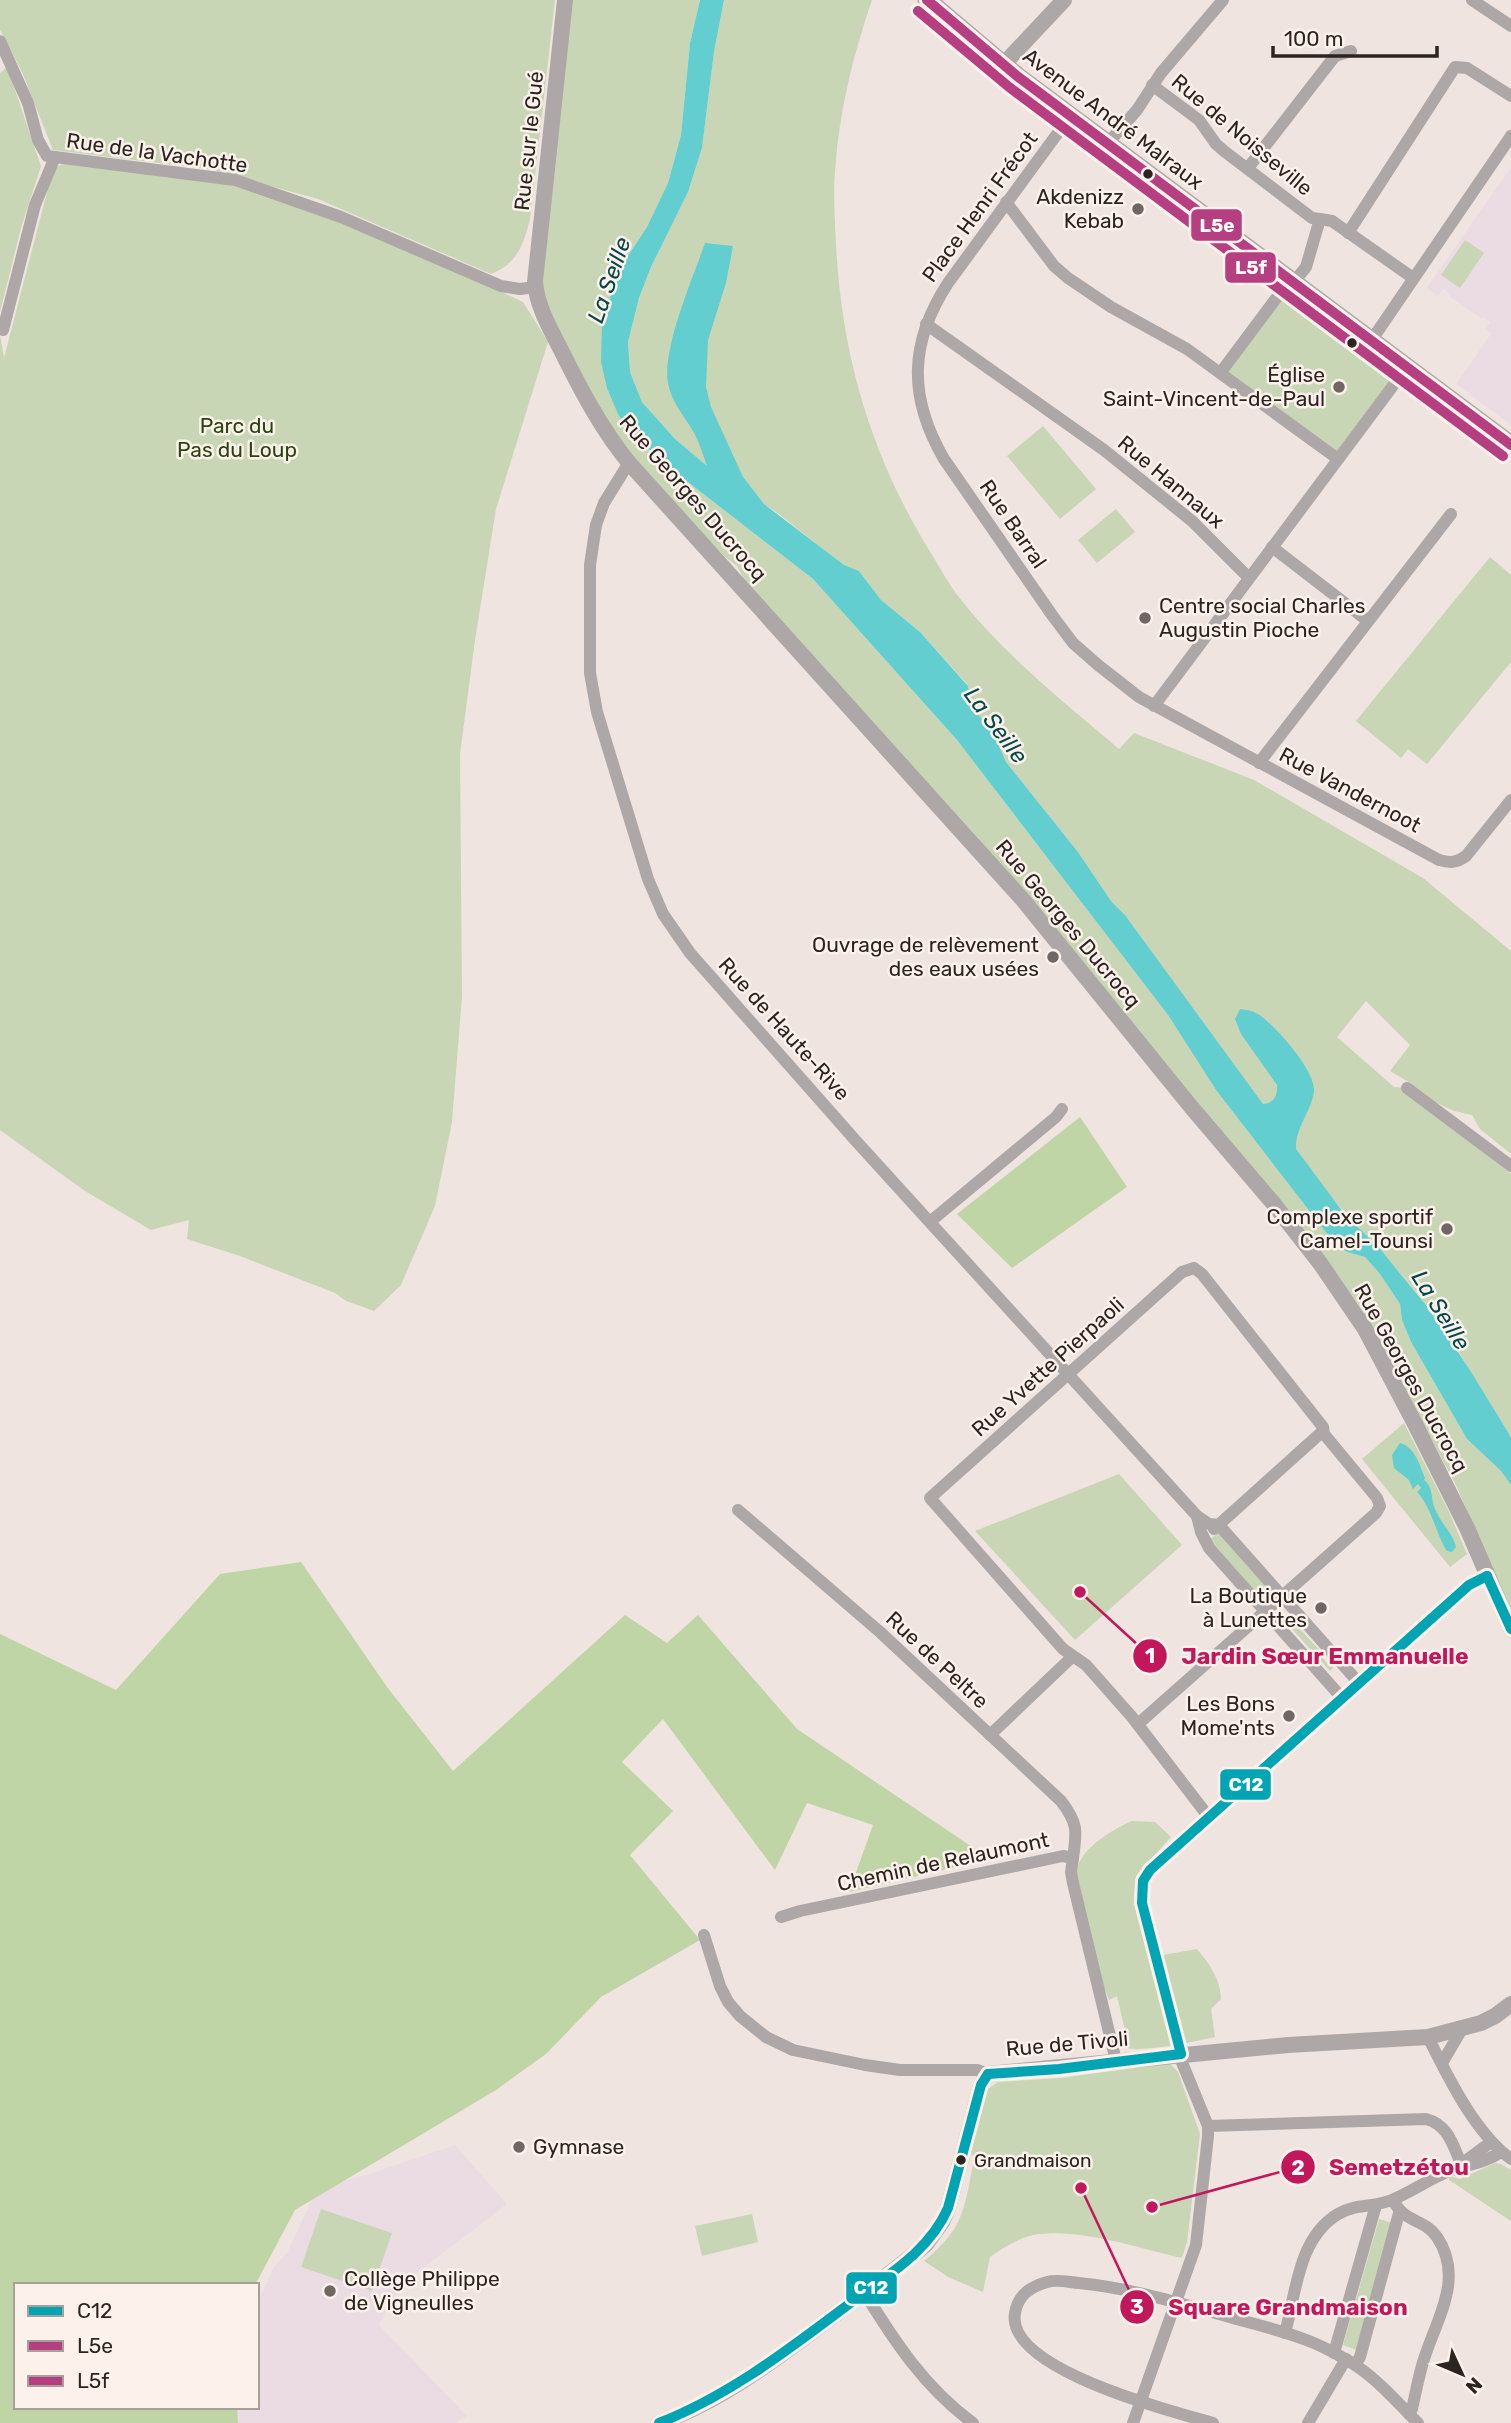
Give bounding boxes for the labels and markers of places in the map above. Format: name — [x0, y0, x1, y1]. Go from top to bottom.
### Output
unlabelled marker — [1141, 167, 1155, 181]
place label: Akdenizz Kebab — [1036, 184, 1124, 233]
marker: Akdenizz Kebab — [1130, 201, 1146, 217]
unlabelled marker — [1345, 336, 1359, 350]
place label: Église Saint-Vincent-de-Paul — [1103, 362, 1325, 411]
marker: Église Saint-Vincent-de-Paul — [1331, 379, 1347, 395]
place label: Centre social Charles Augustin Pioche — [1159, 593, 1365, 642]
marker: Centre social Charles Augustin Pioche — [1137, 610, 1153, 626]
place label: Ouvrage de relèvement des eaux usées — [812, 932, 1039, 981]
marker: Ouvrage de relèvement des eaux usées — [1045, 949, 1061, 965]
place label: Complexe sportif Camel-Tounsi — [1267, 1204, 1433, 1253]
marker: Complexe sportif Camel-Tounsi — [1439, 1221, 1455, 1237]
place label: La Boutique à Lunettes — [1190, 1583, 1307, 1632]
marker: La Boutique à Lunettes — [1313, 1600, 1329, 1616]
callout: Jardin Sœur Emmanuelle — [1132, 1634, 1483, 1678]
place label: Les Bons Mome'nts — [1181, 1691, 1275, 1740]
marker: Les Bons Mome'nts — [1281, 1708, 1297, 1724]
place label: Gymnase — [533, 2134, 624, 2159]
marker: Gymnase — [511, 2139, 527, 2155]
callout: Semetzétou — [1280, 2145, 1483, 2189]
place label: Grandmaison — [974, 2149, 1091, 2172]
marker: Grandmaison — [954, 2153, 968, 2167]
place label: Collège Philippe de Vigneulles — [344, 2266, 500, 2315]
marker: Collège Philippe de Vigneulles — [322, 2283, 338, 2299]
callout: Square Grandmaison — [1120, 2285, 1422, 2329]

